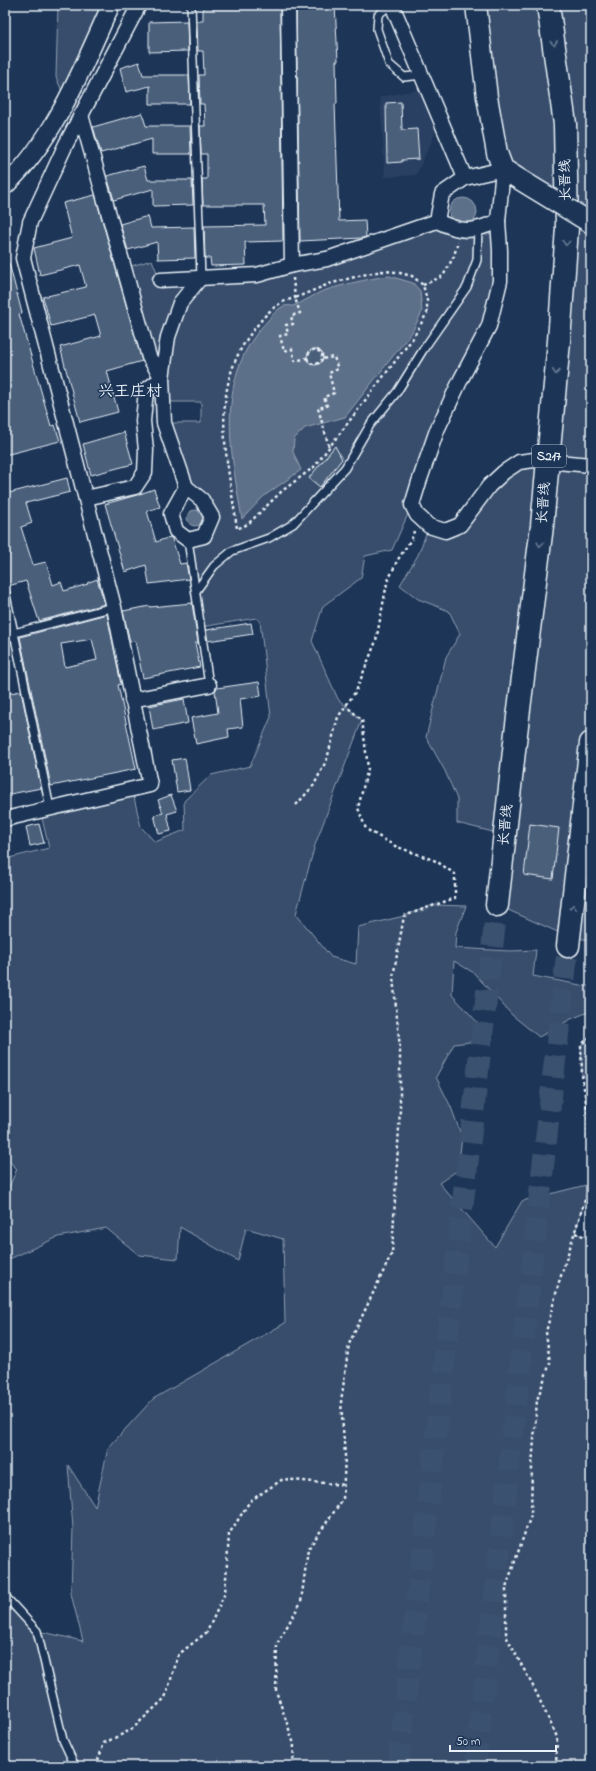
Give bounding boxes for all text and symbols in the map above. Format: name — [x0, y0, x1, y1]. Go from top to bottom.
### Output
one-way arrow — [549, 40, 558, 47]
street label: 长晋线 — [555, 159, 577, 201]
one-way arrow — [562, 240, 570, 246]
one-way arrow — [552, 369, 561, 375]
district label: 兴王庄村 — [98, 380, 162, 404]
road number: S217 — [532, 445, 566, 467]
street label: 长晋线 — [532, 481, 556, 525]
one-way arrow — [536, 541, 545, 547]
street label: 长晋线 — [493, 803, 519, 847]
one-way arrow — [568, 904, 577, 910]
scale bar — [450, 1727, 556, 1753]
text: 50 m — [456, 1733, 480, 1751]

